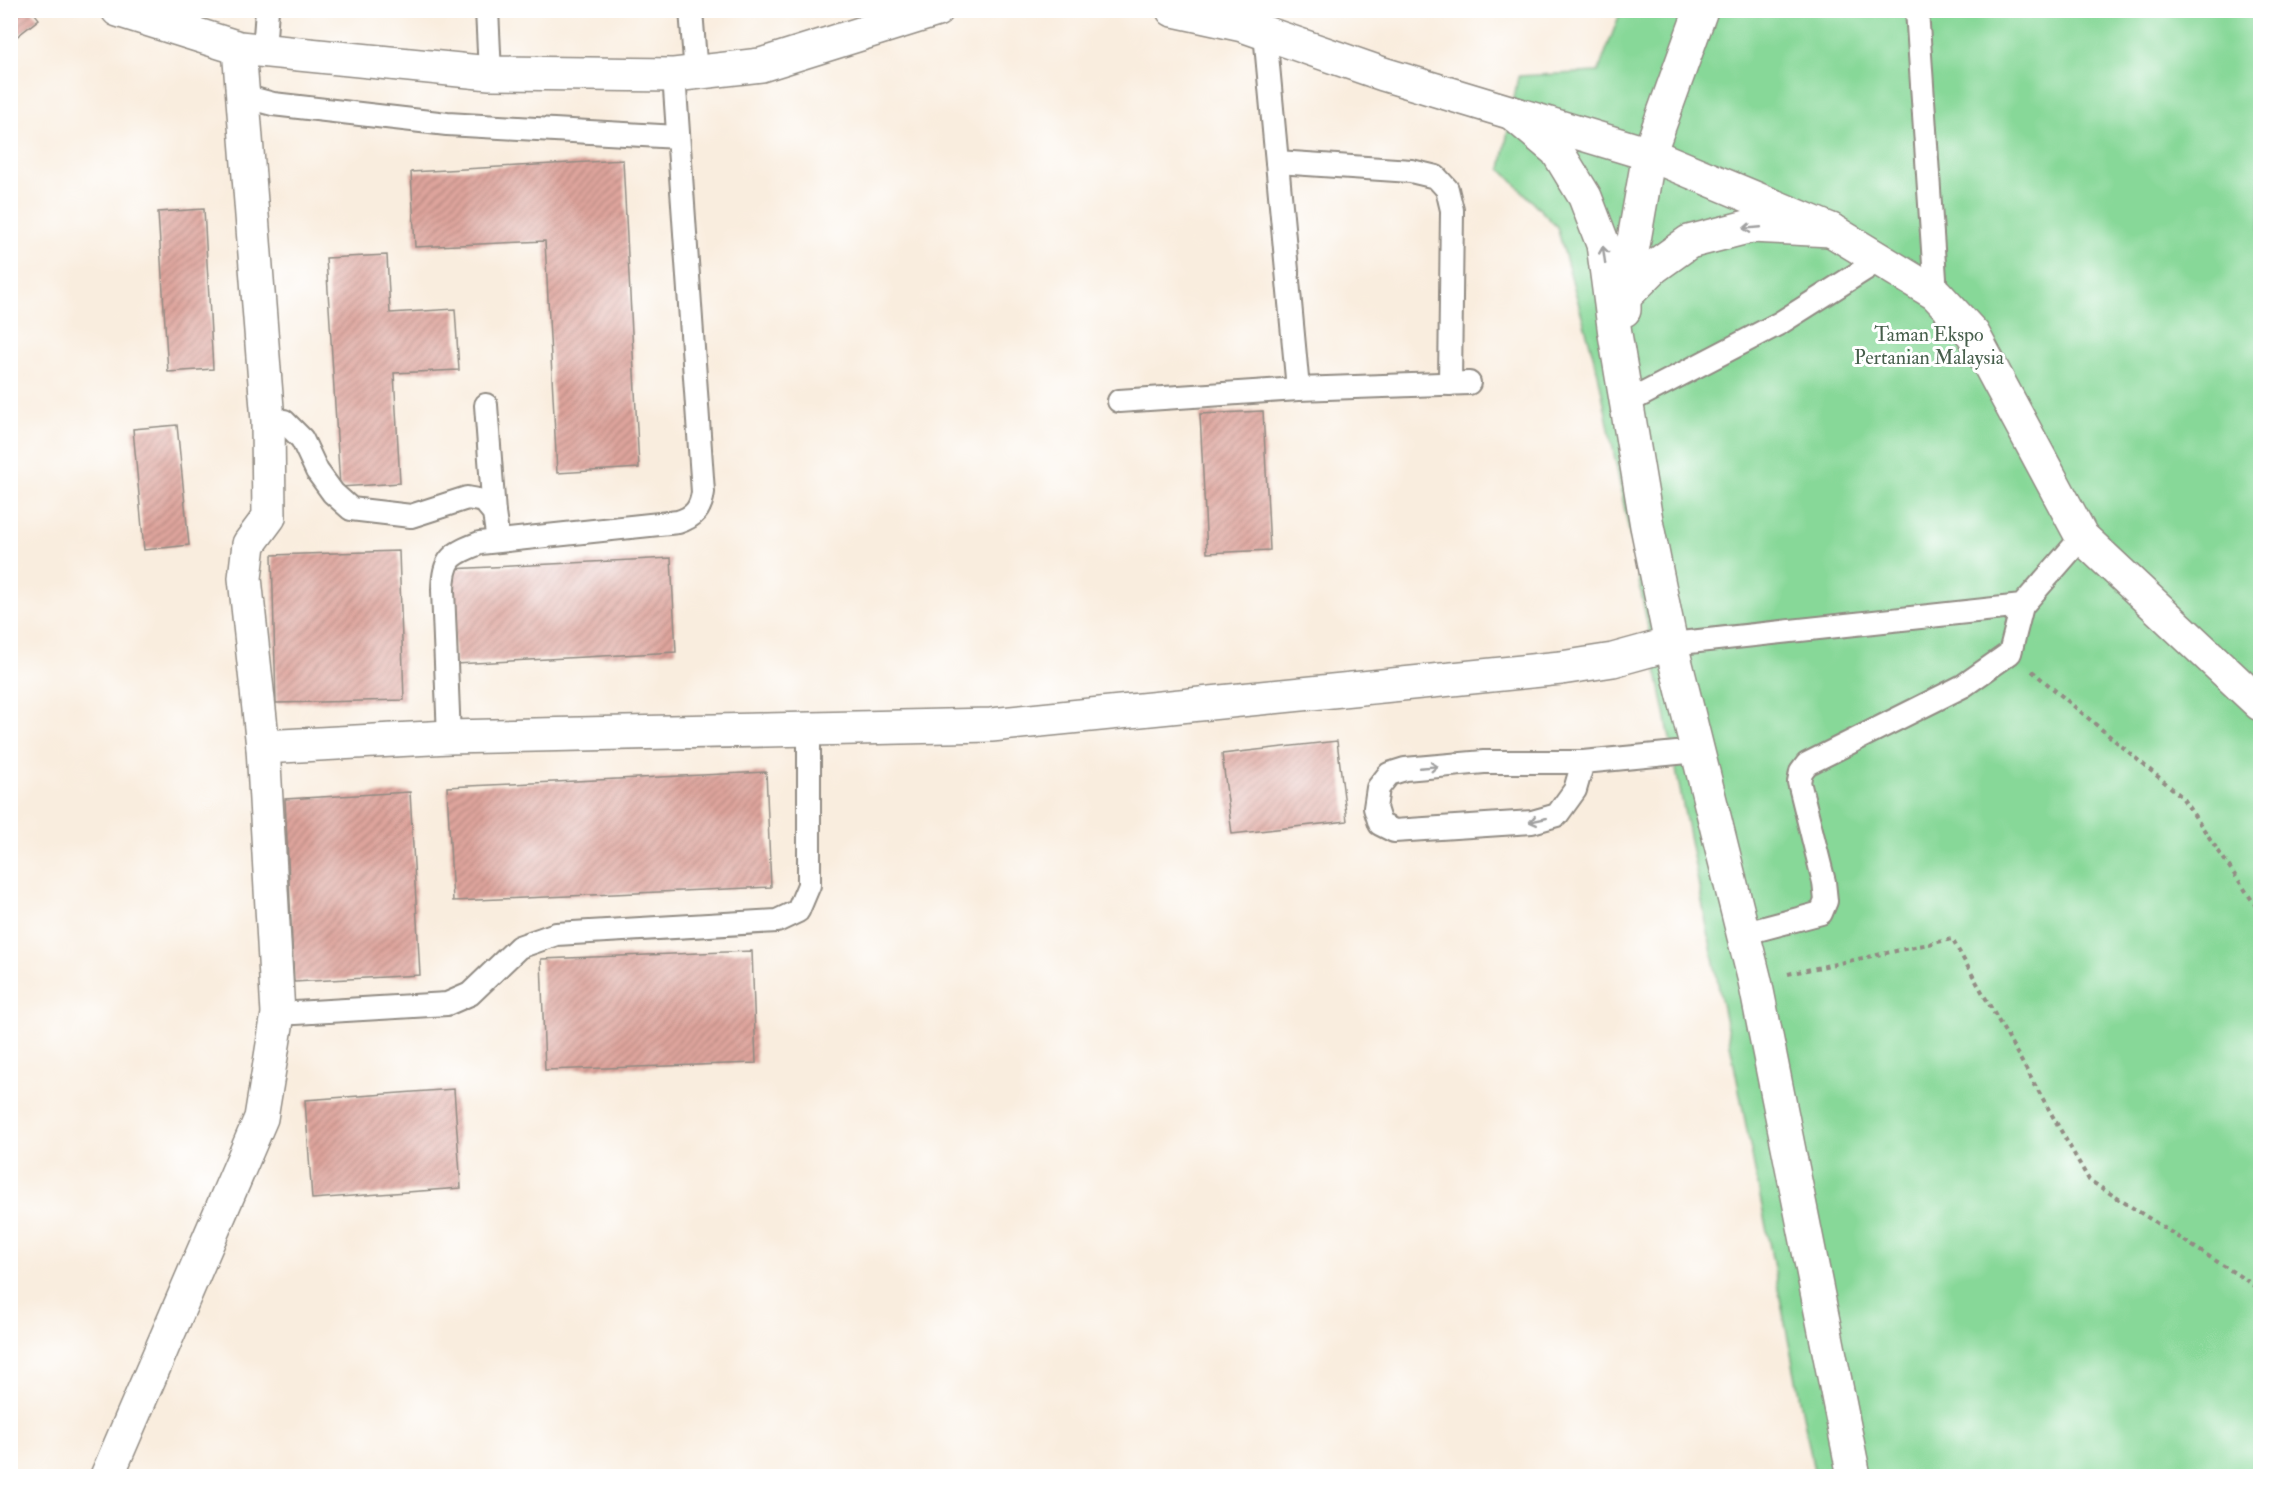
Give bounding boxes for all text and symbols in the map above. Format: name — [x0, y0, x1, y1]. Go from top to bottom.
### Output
one-way arrow — [1742, 223, 1762, 234]
one-way arrow — [1599, 245, 1610, 265]
park label: Taman Ekspo Pertanian Malaysia — [1854, 322, 2005, 370]
one-way arrow — [1418, 761, 1438, 772]
one-way arrow — [1528, 814, 1547, 826]

